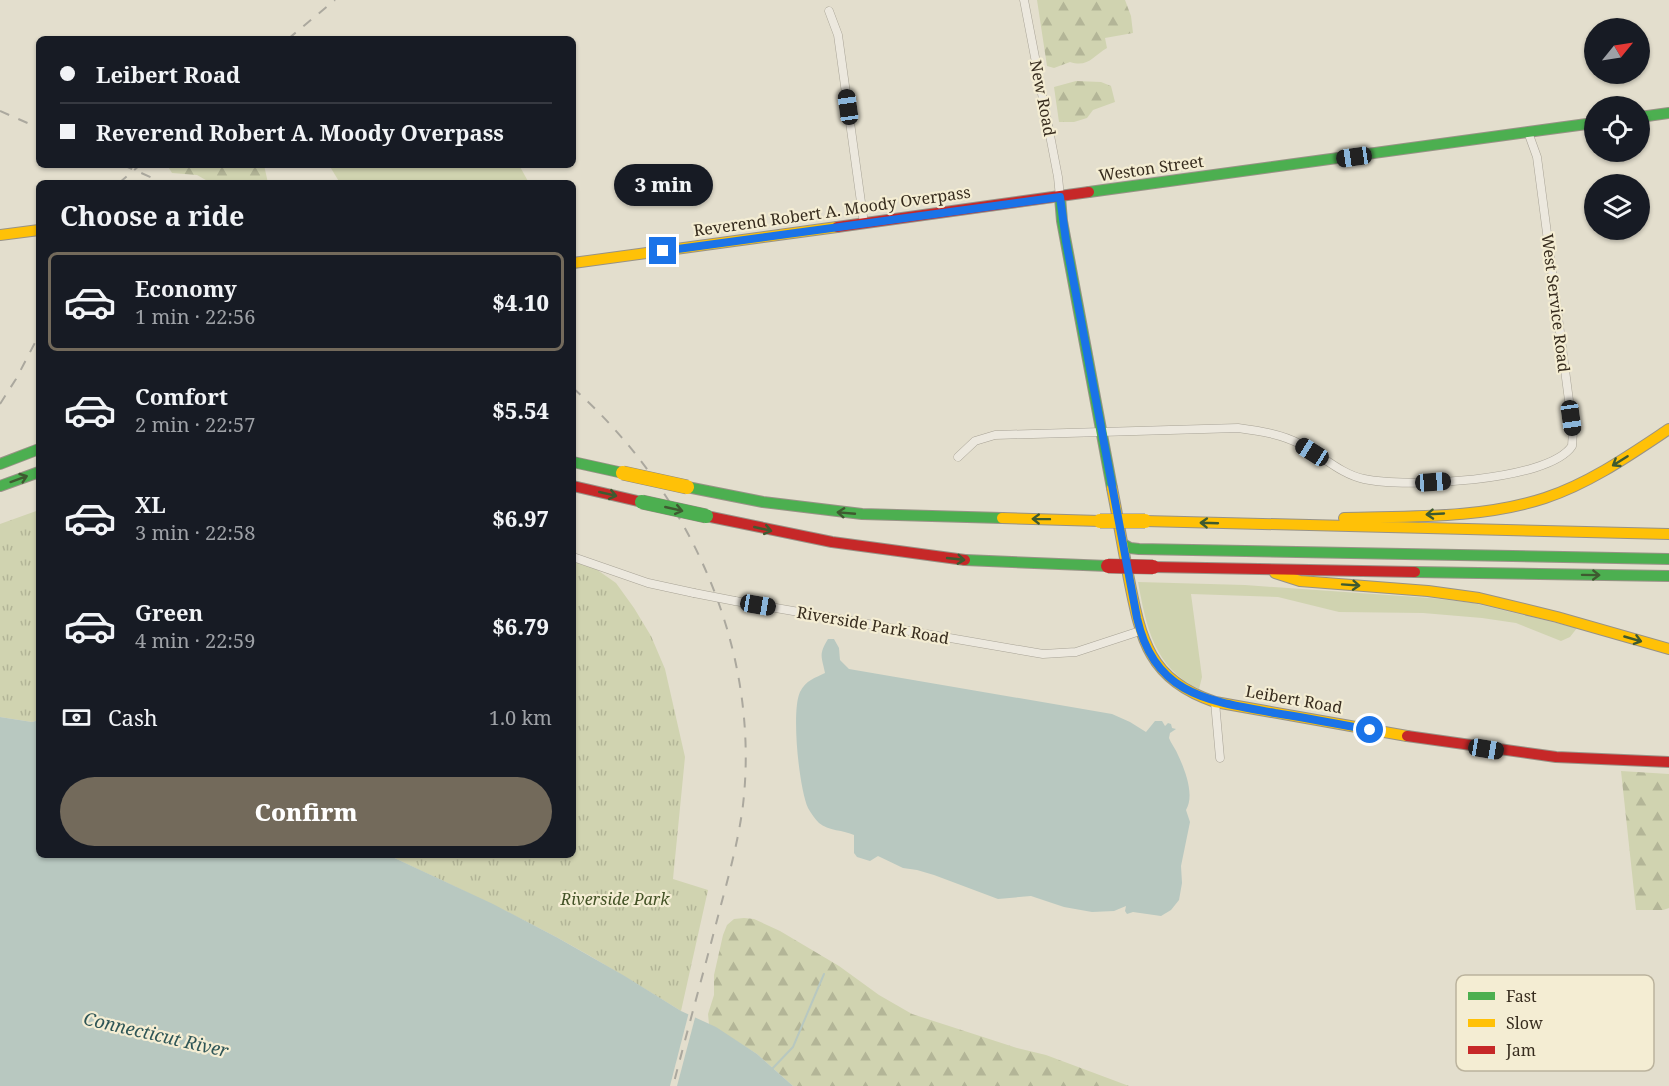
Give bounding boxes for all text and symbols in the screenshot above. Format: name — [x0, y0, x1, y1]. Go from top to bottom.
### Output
north arrow — [1584, 18, 1650, 84]
map controls — [1584, 18, 1650, 240]
street label: New Road — [1025, 58, 1061, 138]
text: Leibert Road — [96, 59, 240, 89]
car — [837, 88, 859, 126]
button: locate — [1584, 96, 1650, 162]
text: Reverend Robert A. Moody Overpass — [96, 117, 504, 147]
car — [1335, 146, 1373, 168]
street label: Weston Street — [1097, 150, 1205, 186]
callout: 3 min — [614, 164, 712, 206]
text: 3 min — [635, 171, 692, 198]
button: layers — [1584, 174, 1650, 240]
street label: Reverend Robert A. Moody Overpass — [692, 181, 972, 241]
text: Choose a ride — [60, 197, 245, 234]
street label: West Service Road — [1537, 232, 1575, 374]
route end — [649, 237, 676, 264]
text: Economy — [135, 273, 237, 303]
icon: car — [63, 275, 117, 329]
text: $4.10 — [492, 287, 549, 317]
text: 1 min · 22:56 — [135, 303, 255, 330]
text: Comfort — [135, 381, 228, 411]
icon: car — [63, 383, 117, 437]
text: $5.54 — [492, 395, 549, 425]
car — [1560, 399, 1582, 437]
text: 2 min · 22:57 — [135, 411, 255, 438]
car — [1292, 435, 1332, 469]
one-way arrow — [1612, 455, 1629, 467]
car — [1414, 472, 1452, 492]
one-way arrow — [10, 473, 28, 484]
text: XL — [135, 489, 166, 519]
one-way arrow — [597, 489, 617, 500]
icon: car — [63, 491, 117, 545]
text: $6.97 — [492, 503, 549, 533]
one-way arrow — [664, 504, 684, 515]
one-way arrow — [837, 507, 857, 518]
one-way arrow — [1425, 508, 1445, 519]
one-way arrow — [1032, 514, 1052, 525]
one-way arrow — [1200, 517, 1220, 529]
text: 3 min · 22:58 — [135, 519, 255, 546]
one-way arrow — [754, 523, 773, 535]
one-way arrow — [945, 554, 965, 565]
one-way arrow — [1580, 569, 1600, 581]
one-way arrow — [1340, 580, 1360, 591]
car — [739, 593, 777, 617]
text: Green — [135, 597, 203, 627]
icon: car — [63, 599, 117, 653]
street label: Riverside Park Road — [795, 601, 951, 649]
text: $6.79 — [492, 611, 549, 641]
text: 4 min · 22:59 — [135, 627, 255, 654]
one-way arrow — [1623, 633, 1642, 645]
street label: Leibert Road — [1244, 680, 1344, 718]
icon: cash — [60, 701, 93, 734]
text: Cash — [108, 702, 158, 732]
text: 1.0 km — [489, 704, 552, 731]
route start — [1356, 716, 1383, 743]
car — [1467, 737, 1505, 761]
button: Confirm — [60, 777, 552, 846]
park label: Riverside Park — [560, 888, 670, 910]
legend — [1456, 975, 1654, 1071]
text: Fast — [1506, 985, 1537, 1007]
water label: Connecticut River — [81, 1006, 232, 1063]
text: Slow — [1506, 1012, 1543, 1034]
text: Jam — [1505, 1039, 1536, 1061]

